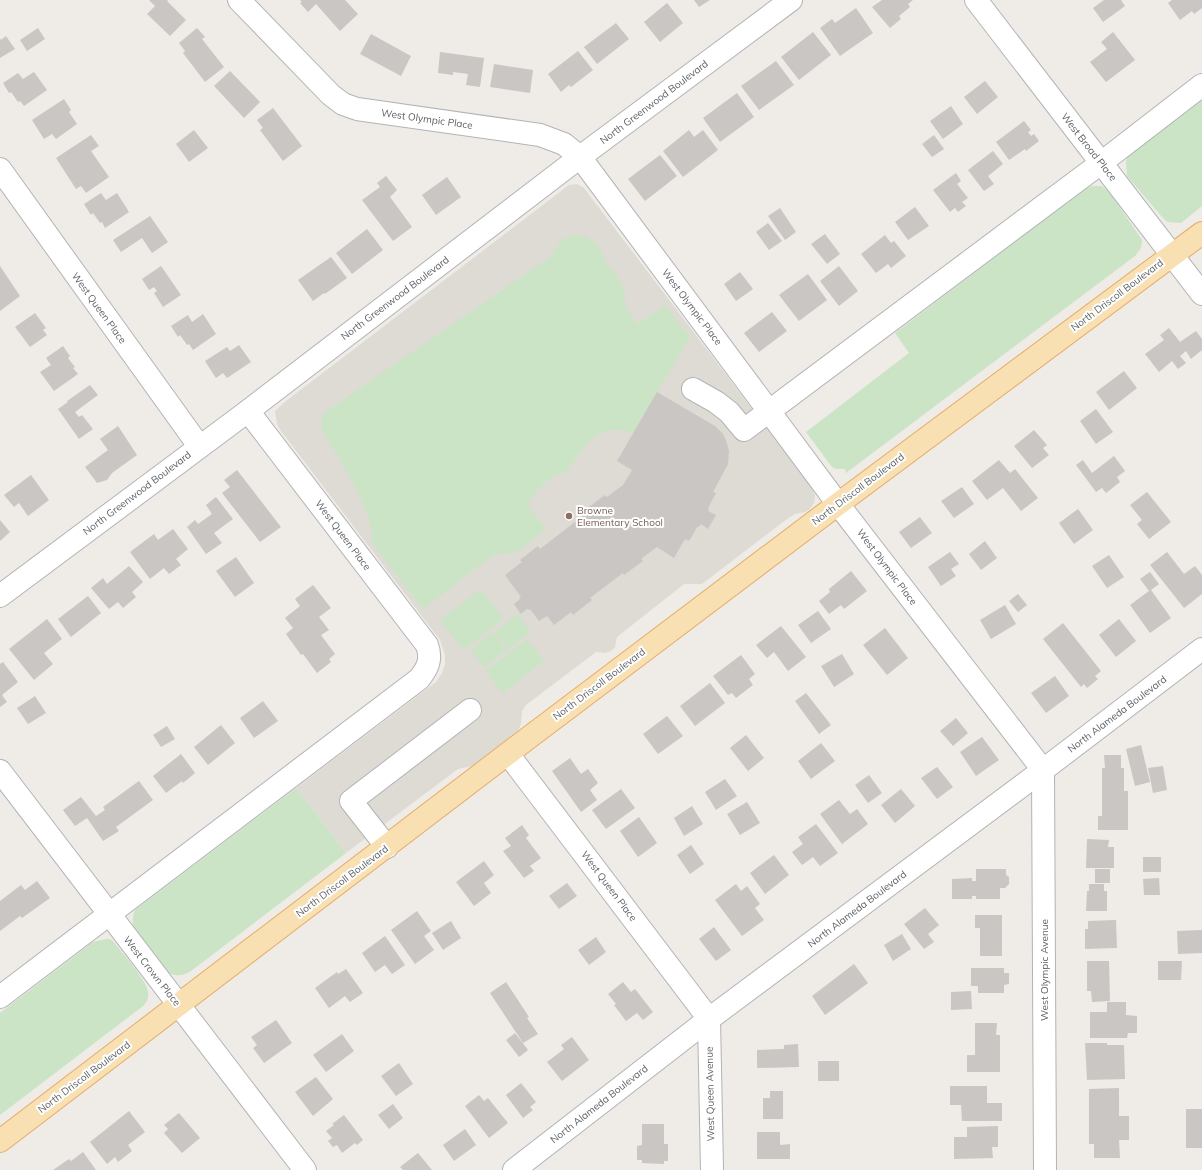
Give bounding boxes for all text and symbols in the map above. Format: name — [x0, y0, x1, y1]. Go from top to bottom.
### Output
street label: North Greenwood Boulevard — [597, 57, 711, 147]
street label: West Olympic Place — [380, 106, 474, 132]
street label: West Broad Place — [1058, 110, 1120, 184]
street label: North Greenwood Boulevard — [338, 253, 452, 343]
street label: North Driscoll Boulevard — [1068, 256, 1166, 334]
street label: West Olympic Place — [659, 266, 725, 348]
street label: West Queen Place — [69, 270, 129, 346]
street label: North Greenwood Boulevard — [80, 448, 194, 538]
street label: North Driscoll Boulevard — [809, 450, 907, 528]
street label: West Queen Place — [312, 497, 374, 573]
place label: Browne Elementary School — [577, 504, 663, 529]
marker: Browne Elementary School — [564, 511, 574, 521]
street label: West Olympic Place — [854, 526, 920, 608]
street label: North Driscoll Boulevard — [550, 645, 648, 723]
street label: North Alameda Boulevard — [1065, 673, 1169, 755]
street label: North Driscoll Boulevard — [293, 842, 391, 920]
street label: West Queen Place — [578, 848, 640, 924]
street label: North Alameda Boulevard — [805, 868, 909, 950]
street label: West Olympic Avenue — [1038, 919, 1051, 1021]
street label: West Crown Place — [121, 933, 183, 1009]
street label: North Driscoll Boulevard — [35, 1038, 133, 1116]
street label: West Queen Avenue — [703, 1047, 717, 1141]
street label: North Alameda Boulevard — [548, 1062, 650, 1146]

